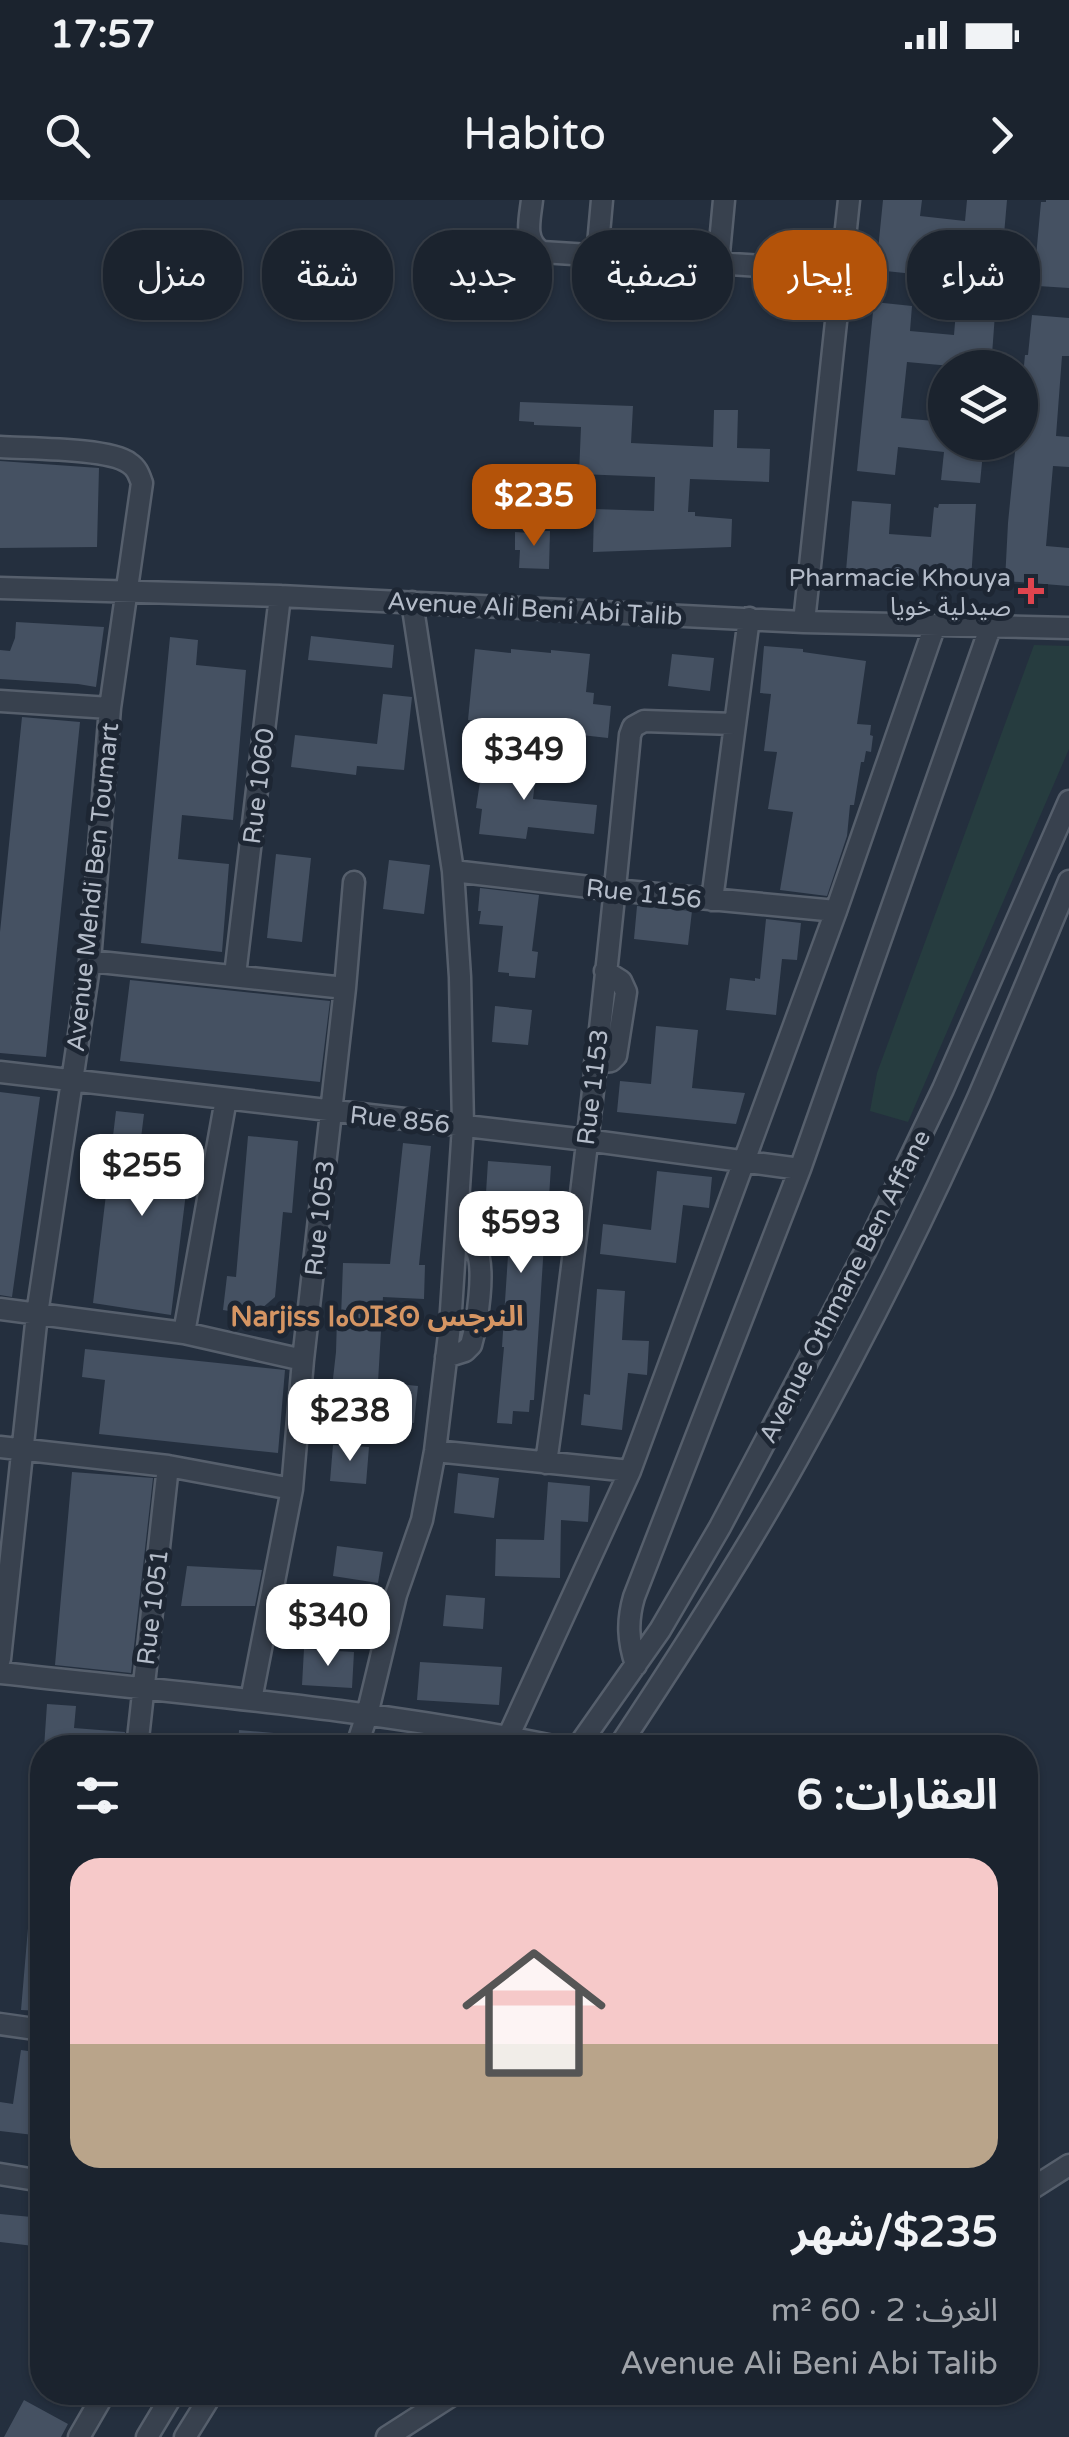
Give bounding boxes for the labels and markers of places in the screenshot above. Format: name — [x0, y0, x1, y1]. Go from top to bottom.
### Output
pin: $235 — [475, 464, 593, 549]
place label: Pharmacie Khouya صيدلية خويا — [789, 563, 1011, 622]
marker: Pharmacie Khouya صيدلية خويا — [1020, 580, 1042, 602]
pin: $349 — [465, 718, 583, 803]
pin: $255 — [83, 1134, 201, 1219]
pin: $593 — [462, 1191, 580, 1276]
pin: $238 — [291, 1379, 409, 1464]
pin: $340 — [269, 1584, 387, 1669]

